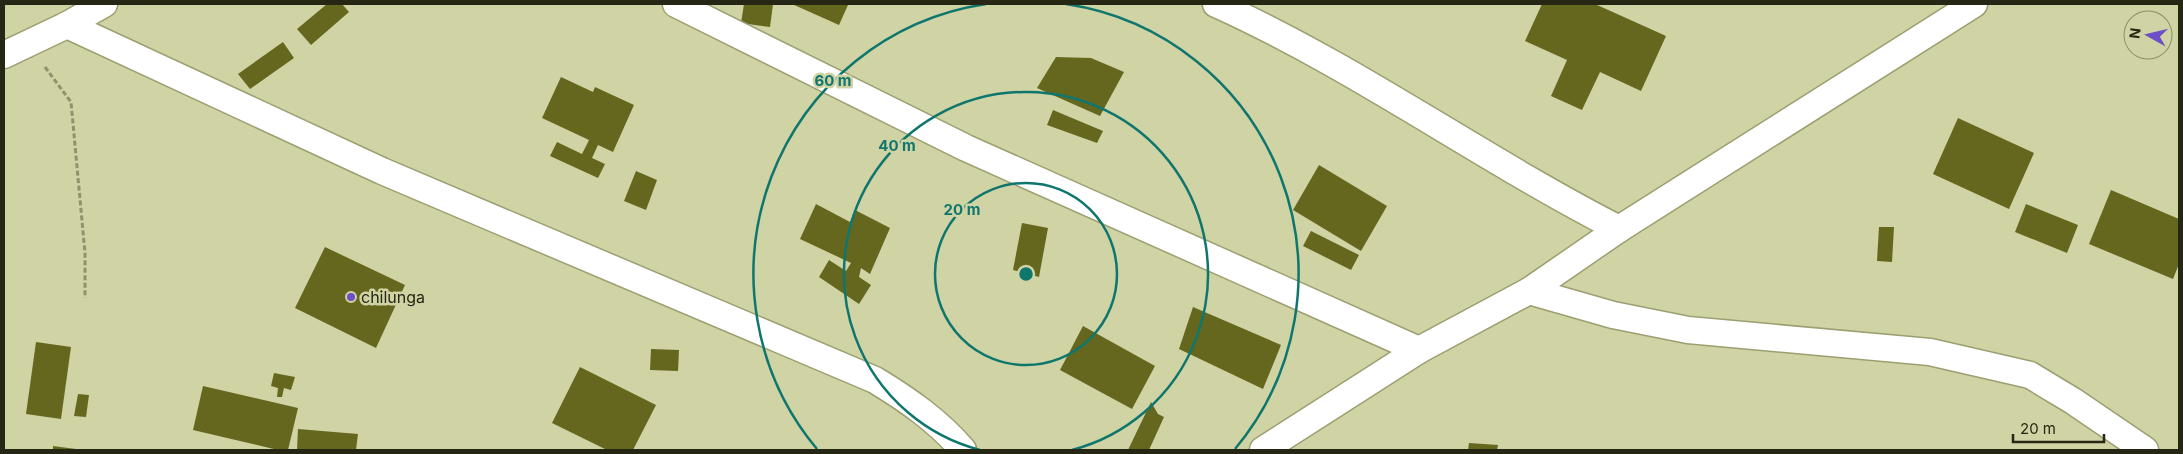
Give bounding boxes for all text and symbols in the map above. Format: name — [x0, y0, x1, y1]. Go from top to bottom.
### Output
north arrow — [2123, 10, 2173, 60]
text: N — [2125, 27, 2144, 40]
text: 60 m — [814, 71, 852, 90]
text: 40 m — [878, 136, 916, 155]
text: 20 m — [944, 200, 980, 219]
centre of rings — [1017, 265, 1035, 283]
place label: chilunga — [361, 287, 425, 307]
marker: chilunga — [345, 291, 357, 303]
scale bar — [2013, 412, 2104, 444]
text: 20 m — [2020, 419, 2056, 438]

